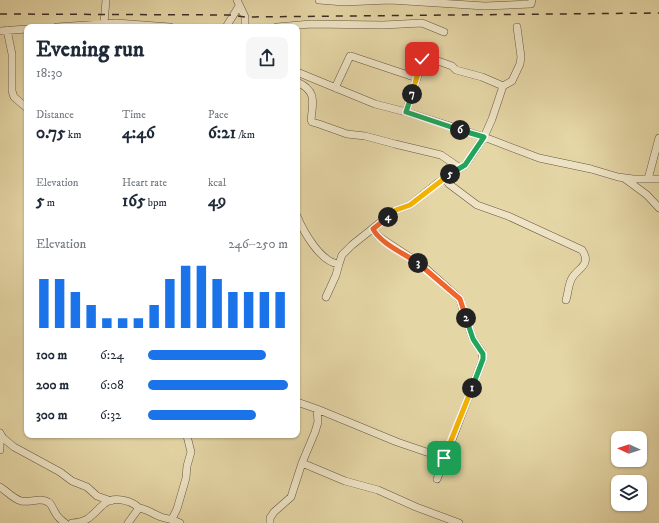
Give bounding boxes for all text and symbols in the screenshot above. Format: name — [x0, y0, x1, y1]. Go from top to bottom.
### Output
text: Evening run — [36, 36, 144, 63]
button: share — [246, 37, 288, 79]
pin — [405, 42, 439, 76]
icon: check — [411, 48, 433, 70]
text: 18:30 — [36, 65, 63, 81]
pin: 7 — [402, 84, 422, 104]
text: 7 — [409, 87, 415, 101]
text: Distance — [36, 108, 74, 122]
text: Time — [122, 108, 146, 122]
text: Pace — [208, 108, 228, 122]
pin: 6 — [450, 120, 470, 140]
text: 0.75 — [36, 122, 66, 144]
text: 4:46 — [122, 122, 155, 144]
text: 6:21 — [208, 122, 236, 144]
text: 6 — [457, 123, 463, 137]
text: km — [66, 128, 82, 142]
text: /km — [236, 128, 255, 142]
pin: 5 — [440, 164, 460, 184]
text: 5 — [447, 167, 453, 181]
text: Elevation — [36, 176, 79, 190]
text: Heart rate — [122, 176, 167, 190]
text: kcal — [208, 176, 226, 190]
text: 5 — [36, 190, 44, 212]
text: 165 — [122, 190, 145, 212]
text: 49 — [208, 190, 226, 212]
text: m — [44, 196, 55, 210]
text: bpm — [145, 196, 167, 210]
pin: 4 — [378, 207, 398, 227]
text: 4 — [385, 210, 391, 224]
text: Elevation — [36, 236, 86, 252]
text: 246–250 m — [228, 236, 288, 252]
pin: 3 — [408, 253, 428, 273]
text: 3 — [416, 256, 420, 270]
pin: 2 — [456, 308, 476, 328]
text: 2 — [463, 311, 469, 325]
text: 100 m — [36, 347, 67, 363]
text: 6:24 — [100, 347, 124, 363]
text: 200 m — [36, 377, 69, 393]
text: 6:08 — [100, 377, 124, 393]
pin: 1 — [462, 378, 482, 398]
text: 1 — [470, 381, 474, 395]
text: 300 m — [36, 407, 67, 423]
text: 6:32 — [100, 407, 121, 423]
north arrow — [611, 431, 647, 467]
map controls — [611, 431, 647, 511]
pin — [427, 441, 461, 475]
icon: arrive — [433, 447, 455, 469]
button: layers — [611, 475, 647, 511]

